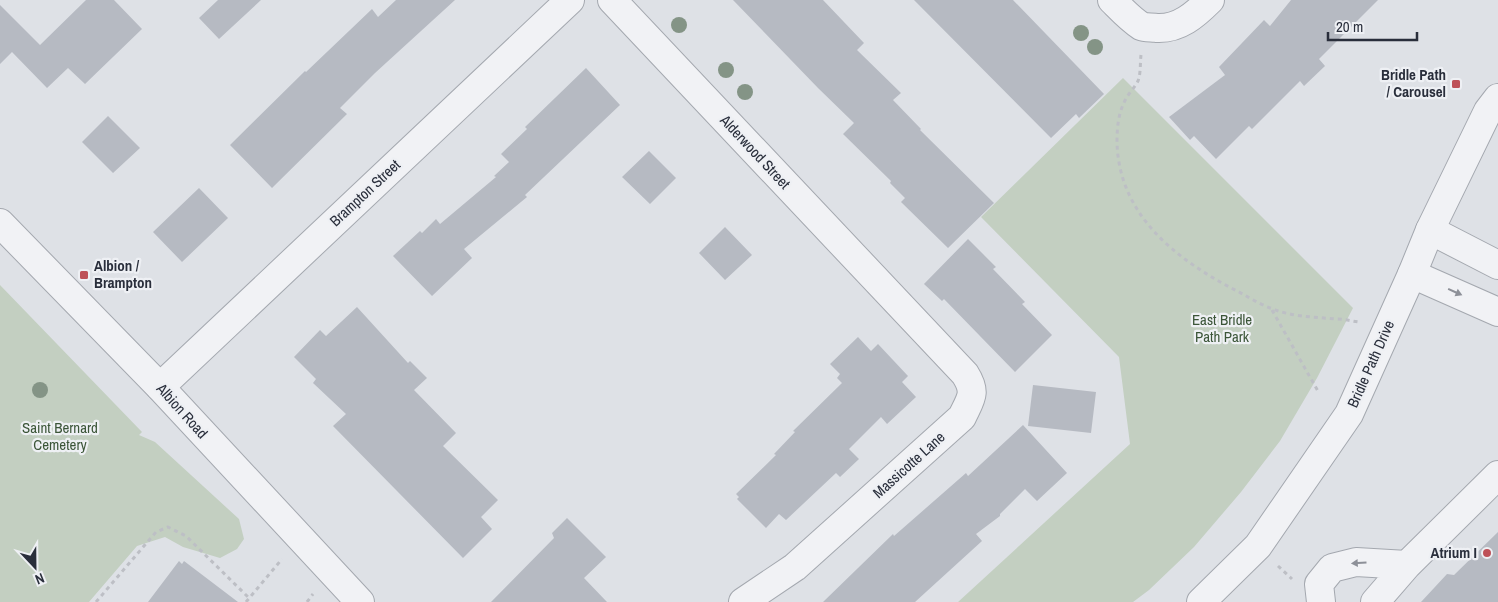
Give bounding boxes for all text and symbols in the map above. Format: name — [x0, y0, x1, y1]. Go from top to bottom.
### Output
scale bar — [1328, 10, 1417, 42]
text: 20 m — [1336, 16, 1363, 37]
place label: Bridle Path / Carousel — [1381, 64, 1446, 102]
marker: Bridle Path / Carousel — [1450, 78, 1462, 90]
street label: Alderwood Street — [715, 109, 796, 194]
street label: Brampton Street — [325, 154, 405, 231]
place label: Albion / Brampton — [94, 255, 152, 293]
marker: Albion / Brampton — [78, 269, 90, 281]
one-way arrow — [1448, 289, 1462, 297]
park label: East Bridle Path Park — [1192, 309, 1252, 347]
street label: Bridle Path Drive — [1342, 317, 1399, 411]
street label: Albion Road — [151, 378, 213, 443]
park label: Saint Bernard Cemetery — [22, 417, 98, 455]
street label: Massicotte Lane — [868, 427, 949, 503]
north arrow — [10, 542, 60, 592]
place label: Atrium I — [1431, 542, 1477, 563]
marker: Atrium I — [1481, 547, 1493, 559]
one-way arrow — [1350, 559, 1366, 567]
text: N — [33, 569, 47, 589]

